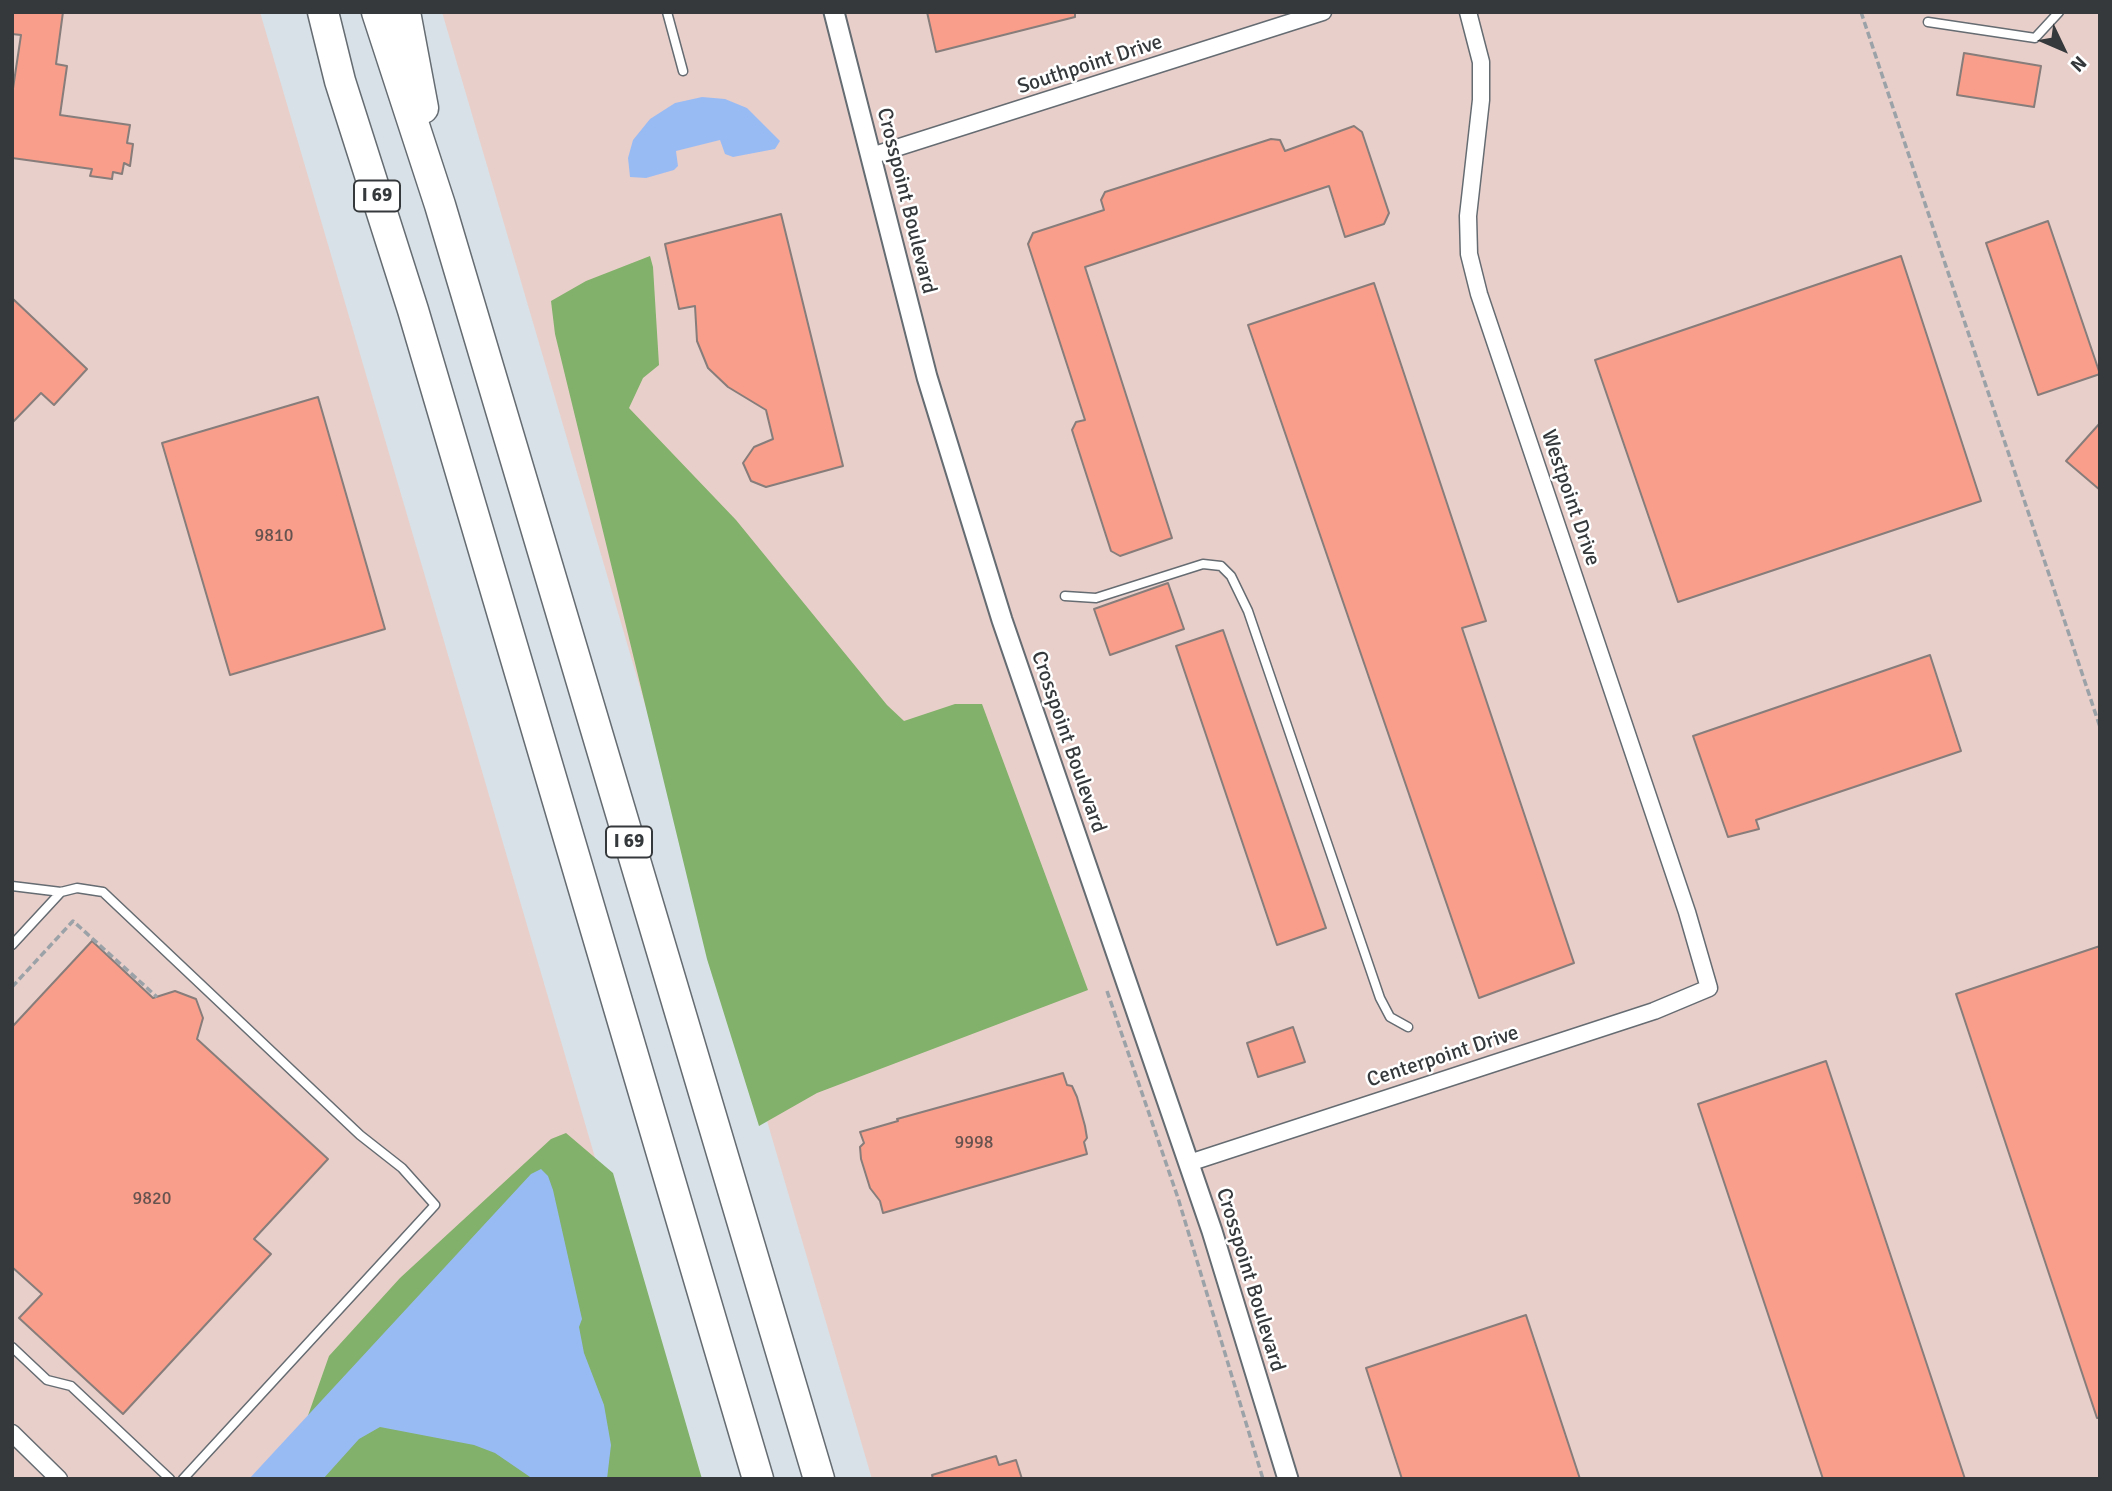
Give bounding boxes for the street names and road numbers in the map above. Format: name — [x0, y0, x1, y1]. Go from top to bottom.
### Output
street label: Southpoint Drive — [1014, 30, 1166, 100]
street label: Crosspoint Boulevard — [871, 105, 941, 297]
road number: I 69 — [354, 180, 400, 212]
street label: Westpoint Drive — [1535, 427, 1605, 569]
street label: Crosspoint Boulevard — [1025, 648, 1111, 836]
road number: I 69 — [606, 827, 652, 858]
street label: Centerpoint Drive — [1364, 1021, 1522, 1093]
street label: Crosspoint Boulevard — [1210, 1185, 1290, 1375]

